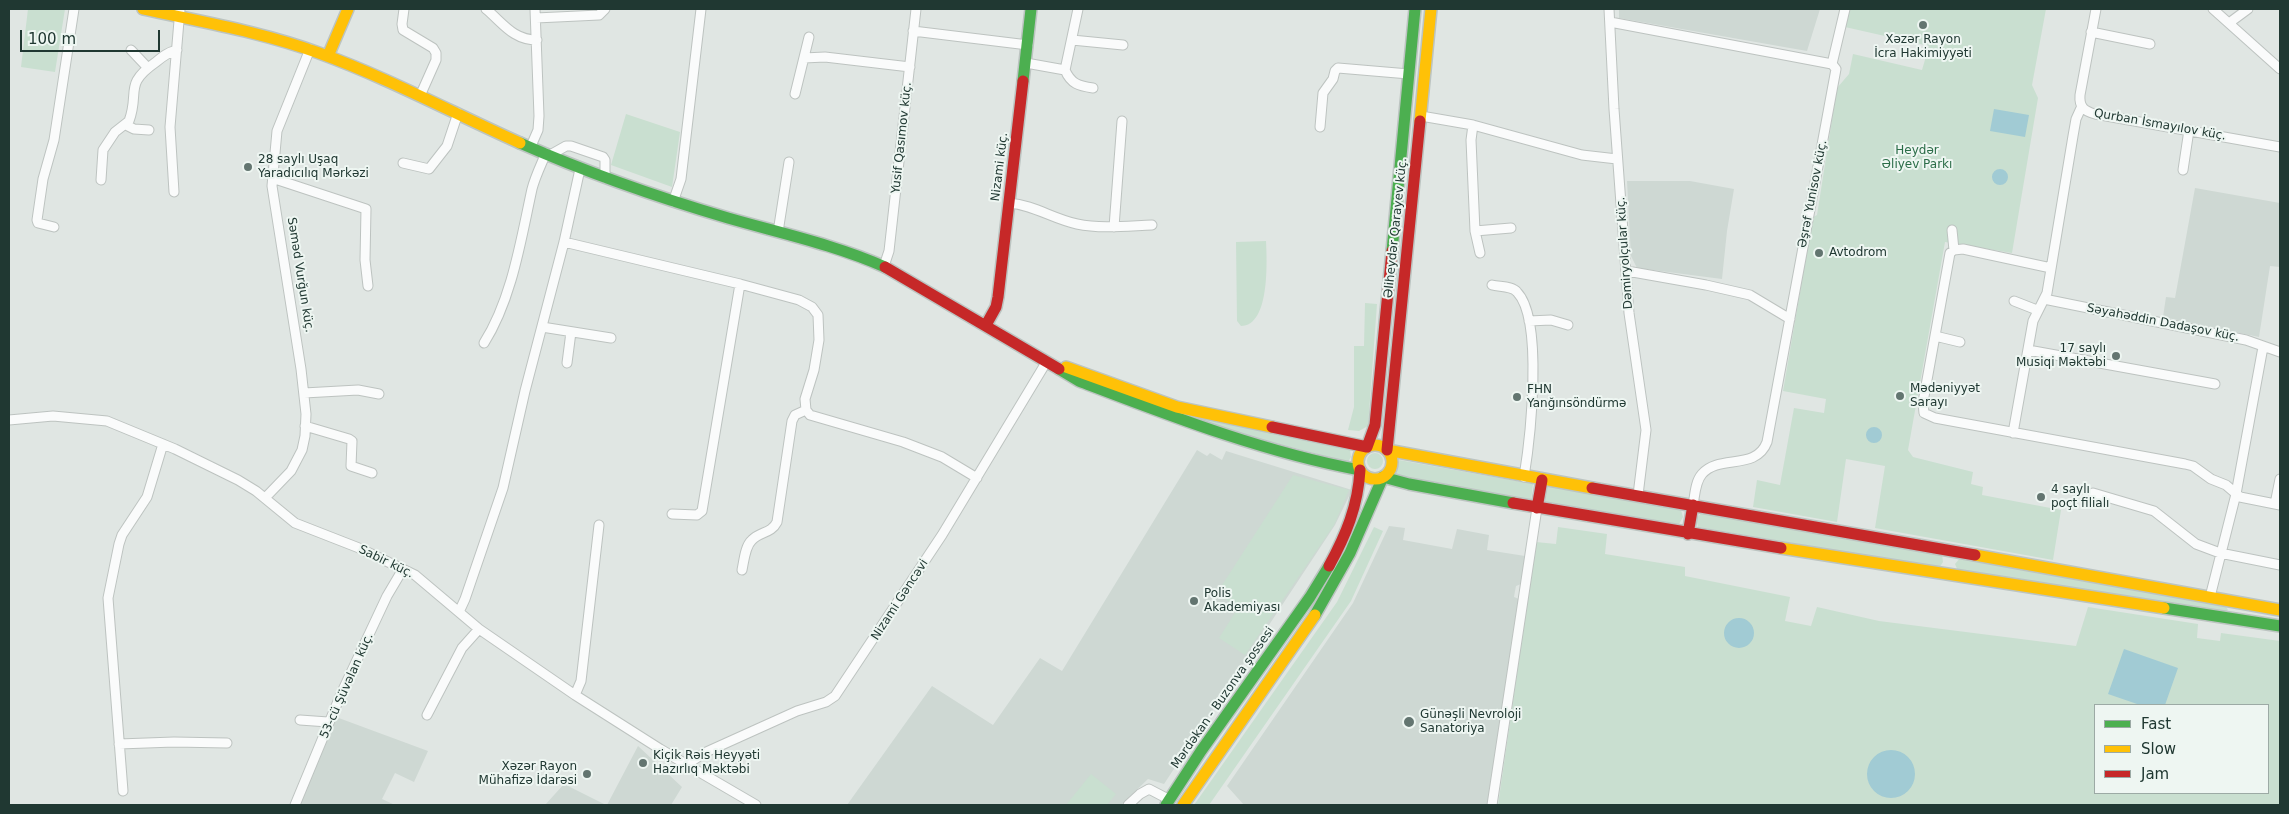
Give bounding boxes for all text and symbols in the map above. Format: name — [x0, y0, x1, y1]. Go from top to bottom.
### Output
marker: Xəzər Rayon İcra Hakimiyyəti — [1917, 19, 1929, 31]
scale bar — [22, 20, 162, 52]
text: 100 m — [28, 30, 76, 48]
place label: Xəzər Rayon İcra Hakimiyyəti — [1874, 33, 1972, 61]
street label: Yusif Qasımov küç. — [889, 81, 915, 195]
street label: Qurban İsmayılov küç. — [2093, 106, 2227, 144]
street label: Nizami küç. — [989, 132, 1011, 202]
street label: Əşrəf Yunisov küç. — [1795, 139, 1831, 249]
park label: Heydər Əliyev Parkı — [1882, 144, 1952, 172]
place label: 28 saylı Uşaq Yaradıcılıq Mərkəzi — [258, 153, 369, 181]
street label: Əliheydər Qarayev küç. — [1381, 157, 1411, 299]
marker: 28 saylı Uşaq Yaradıcılıq Mərkəzi — [242, 161, 254, 173]
street label: Dəmiryolçular küç. — [1614, 196, 1636, 310]
street label: Səməd Vurğun küç. — [284, 216, 316, 334]
place label: Avtodrom — [1829, 246, 1887, 260]
marker: Avtodrom — [1813, 247, 1825, 259]
street label: Səyahəddin Dadaşov küç. — [2085, 301, 2241, 345]
place label: 17 saylı Musiqi Məktəbi — [2016, 342, 2106, 370]
marker: 17 saylı Musiqi Məktəbi — [2110, 350, 2122, 362]
place label: Mədəniyyət Sarayı — [1910, 382, 1980, 410]
place label: FHN Yanğınsöndürmə — [1527, 383, 1626, 411]
marker: Mədəniyyət Sarayı — [1894, 390, 1906, 402]
marker: FHN Yanğınsöndürmə — [1511, 391, 1523, 403]
place label: 4 saylı poçt filialı — [2051, 483, 2109, 511]
marker: 4 saylı poçt filialı — [2035, 491, 2047, 503]
street label: Sabir küç. — [356, 543, 416, 581]
street label: Nizami Gəncəvi — [868, 557, 932, 643]
place label: Polis Akademiyası — [1204, 587, 1280, 615]
marker: Polis Akademiyası — [1188, 595, 1200, 607]
street label: Mərdəkan - Buzonva şossesi — [1168, 624, 1278, 772]
street label: 53-cü Şüvəlan küç. — [317, 631, 377, 741]
legend — [2094, 704, 2269, 794]
place label: Günəşli Nevroloji Sanatoriya — [1420, 708, 1521, 736]
marker: Günəşli Nevroloji Sanatoriya — [1402, 715, 1416, 729]
text: Fast — [2141, 715, 2171, 733]
text: Slow — [2141, 740, 2176, 758]
place label: Kiçik Rəis Heyyəti Hazırlıq Məktəbi — [653, 749, 760, 777]
marker: Kiçik Rəis Heyyəti Hazırlıq Məktəbi — [637, 757, 649, 769]
place label: Xəzər Rayon Mühafizə İdarəsi — [479, 760, 577, 788]
text: Jam — [2141, 765, 2169, 783]
marker: Xəzər Rayon Mühafizə İdarəsi — [581, 768, 593, 780]

